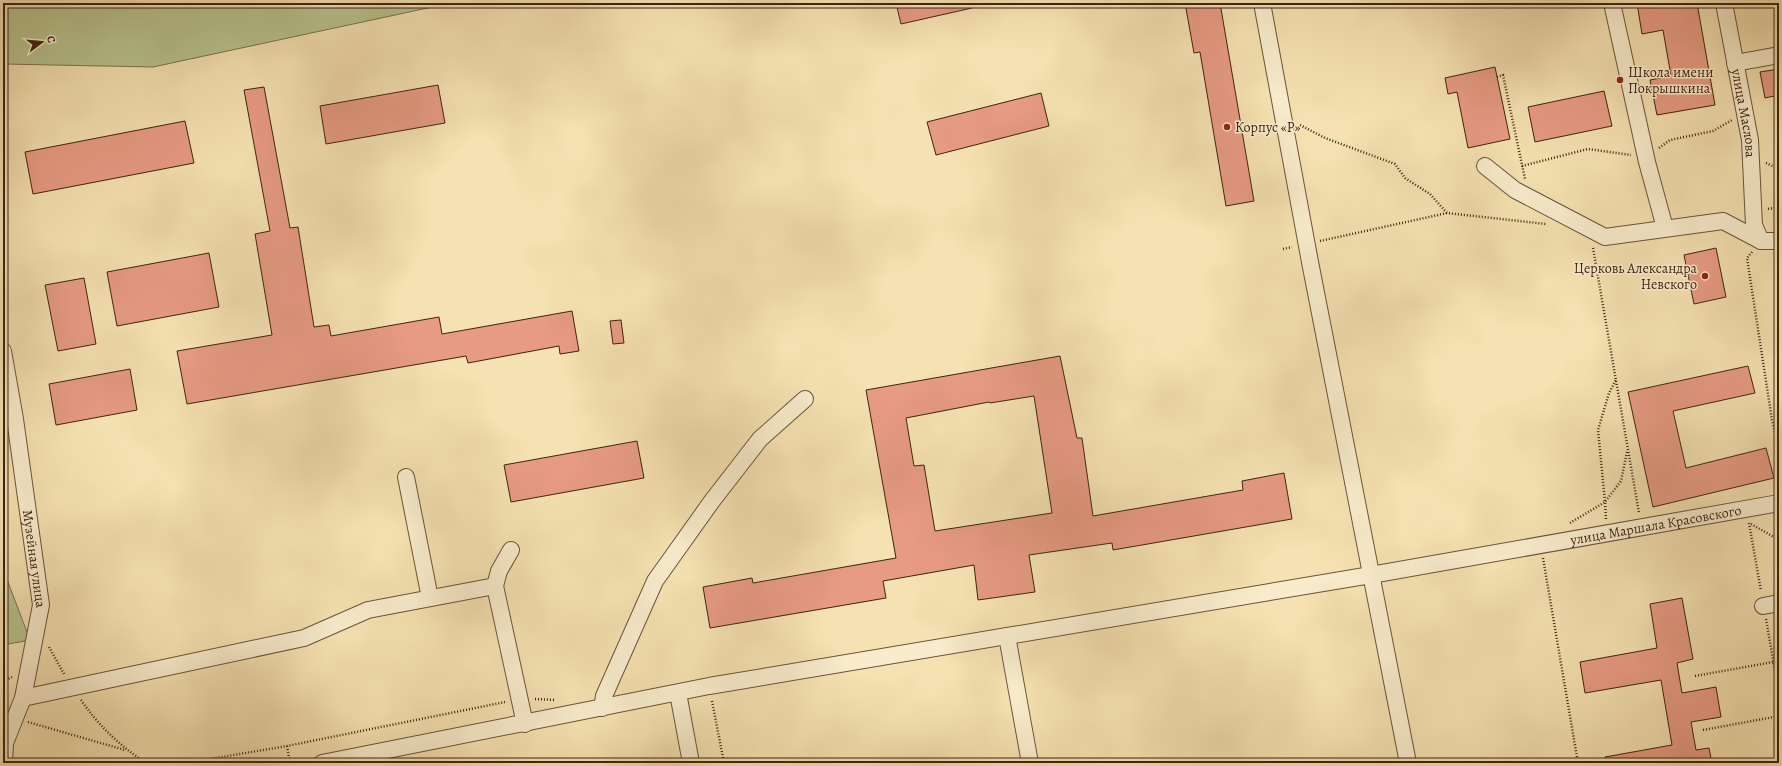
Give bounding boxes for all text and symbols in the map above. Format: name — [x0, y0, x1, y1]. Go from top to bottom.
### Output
north arrow — [22, 22, 62, 62]
text: С — [43, 34, 59, 45]
place label: Школа имени Покрышкина — [1628, 63, 1713, 98]
street label: улица Маслова — [1726, 66, 1760, 159]
marker: Школа имени Покрышкина — [1615, 75, 1625, 85]
place label: Корпус «Р» — [1235, 118, 1301, 137]
marker: Корпус «Р» — [1222, 122, 1232, 132]
place label: Церковь Александра Невского — [1574, 259, 1698, 294]
marker: Церковь Александра Невского — [1700, 271, 1710, 281]
street label: улица Маршала Красовского — [1568, 501, 1743, 550]
street label: Музейная улица — [18, 509, 50, 609]

